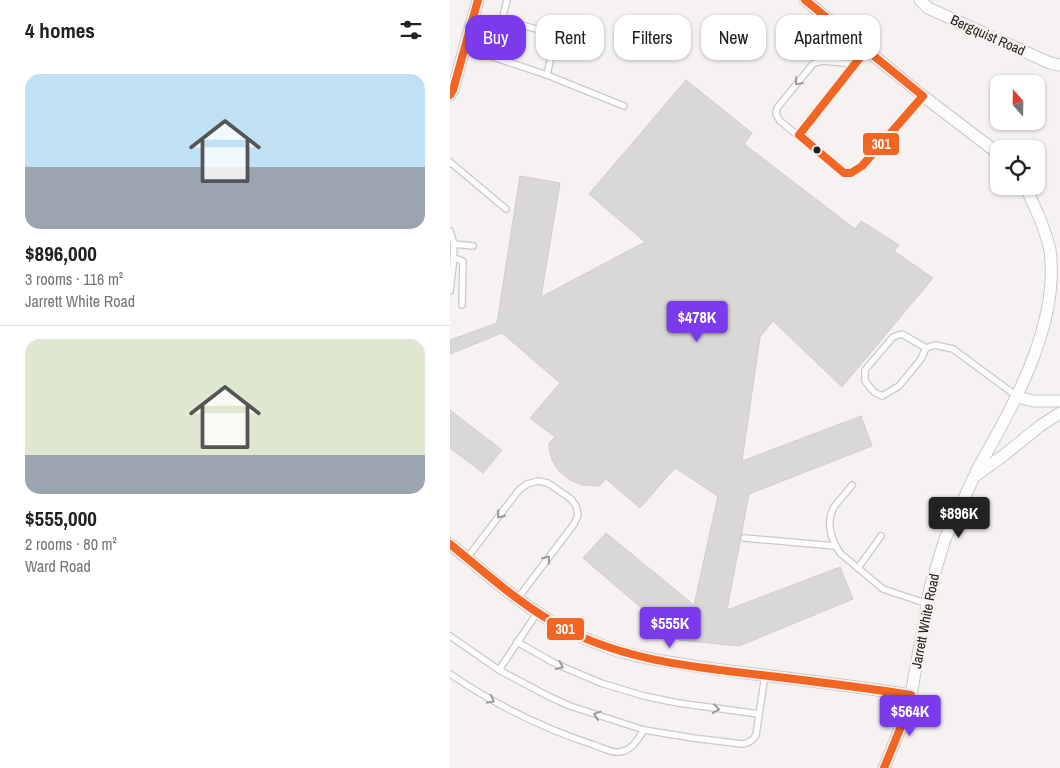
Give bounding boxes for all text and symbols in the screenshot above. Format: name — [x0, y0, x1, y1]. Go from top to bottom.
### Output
street label: Bergquist Road — [948, 11, 1028, 59]
chip: Buy — [465, 15, 526, 60]
chip: Rent — [536, 15, 604, 60]
chip: Filters — [614, 15, 691, 60]
chip: New — [701, 15, 766, 60]
chip: Apartment — [776, 15, 880, 60]
text: 4 homes — [25, 16, 95, 45]
icon: filters — [397, 16, 425, 44]
north arrow — [990, 75, 1045, 130]
map controls — [990, 75, 1045, 195]
one-way arrow — [796, 76, 804, 85]
icon: home — [180, 106, 270, 196]
line badge: 301 — [862, 132, 900, 156]
text: 301 — [871, 135, 891, 153]
button: locate — [990, 140, 1045, 195]
unlabelled marker — [812, 145, 822, 155]
text: $896,000 — [25, 239, 97, 268]
text: 3 rooms · 116 m² — [25, 268, 123, 290]
text: Jarrett White Road — [25, 290, 135, 312]
pin: $478K — [662, 300, 732, 343]
text: $478K — [678, 306, 716, 328]
icon: home — [180, 372, 270, 462]
pin: $896K — [924, 496, 994, 539]
text: $896K — [940, 502, 978, 524]
text: $555,000 — [25, 504, 97, 533]
one-way arrow — [497, 509, 506, 519]
text: 2 rooms · 80 m² — [25, 533, 117, 555]
text: Ward Road — [25, 555, 91, 577]
one-way arrow — [542, 556, 550, 565]
street label: Jarrett White Road — [907, 572, 943, 670]
pin: $555K — [635, 606, 705, 649]
text: $555K — [651, 612, 689, 634]
line badge: 301 — [546, 617, 585, 641]
text: 301 — [555, 620, 575, 638]
one-way arrow — [555, 659, 564, 670]
one-way arrow — [486, 693, 495, 703]
pin: $564K — [875, 694, 945, 737]
text: $564K — [891, 700, 929, 722]
one-way arrow — [711, 703, 720, 713]
one-way arrow — [594, 710, 602, 720]

